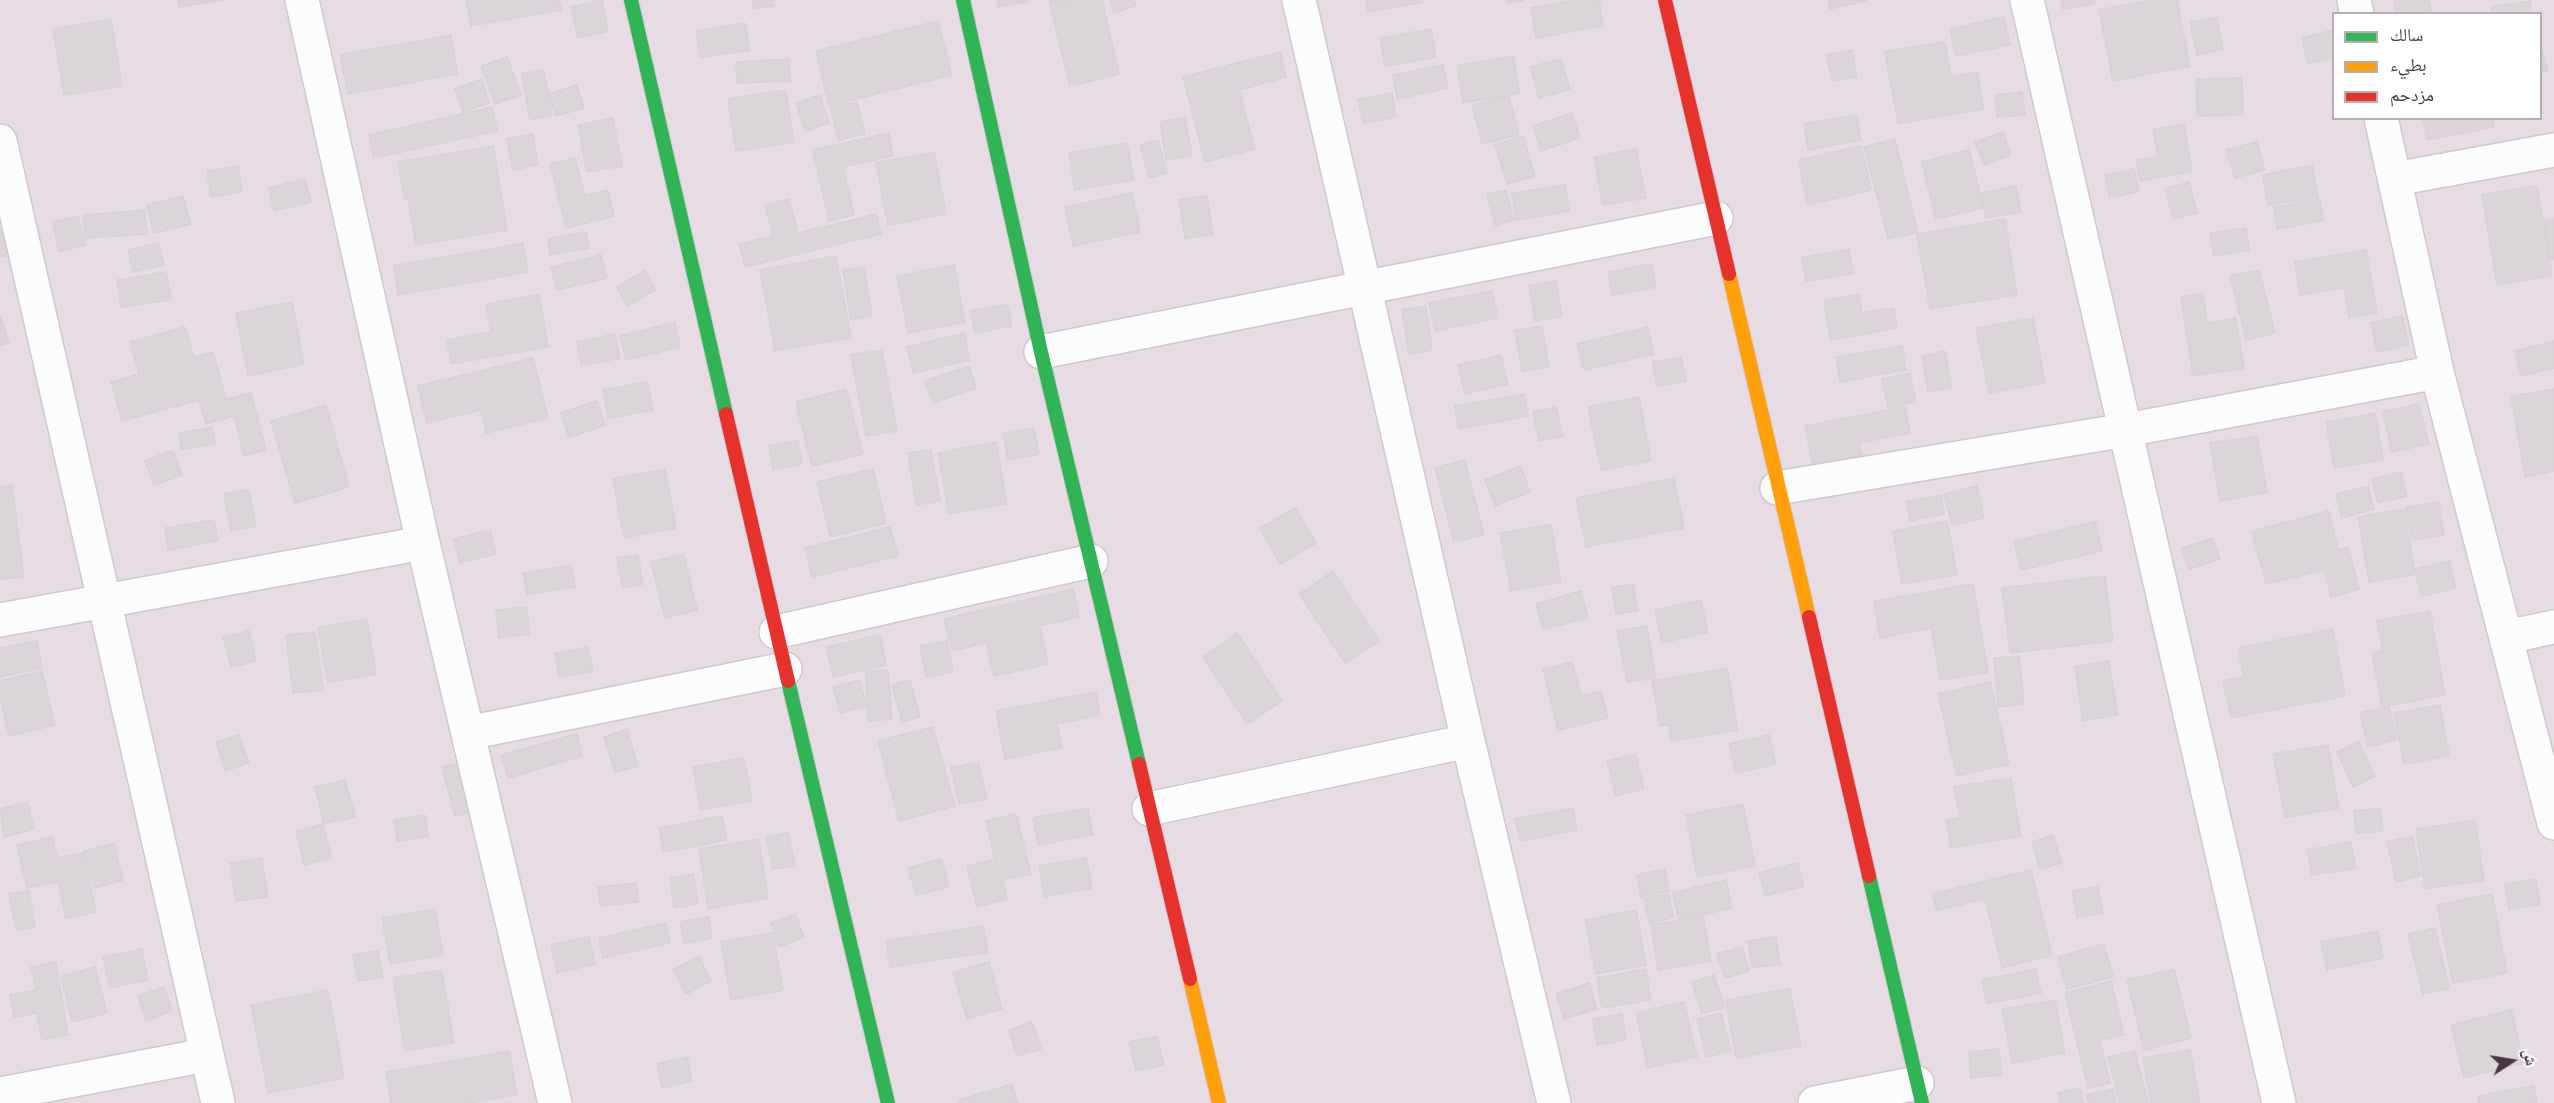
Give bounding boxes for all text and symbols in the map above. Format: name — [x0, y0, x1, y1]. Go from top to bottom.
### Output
legend — [2332, 12, 2542, 120]
text: سالك — [2390, 24, 2423, 46]
text: بطيء — [2390, 54, 2427, 76]
text: مزدحم — [2390, 84, 2434, 106]
north arrow — [2482, 1031, 2542, 1091]
text: ش — [2519, 1047, 2541, 1067]

